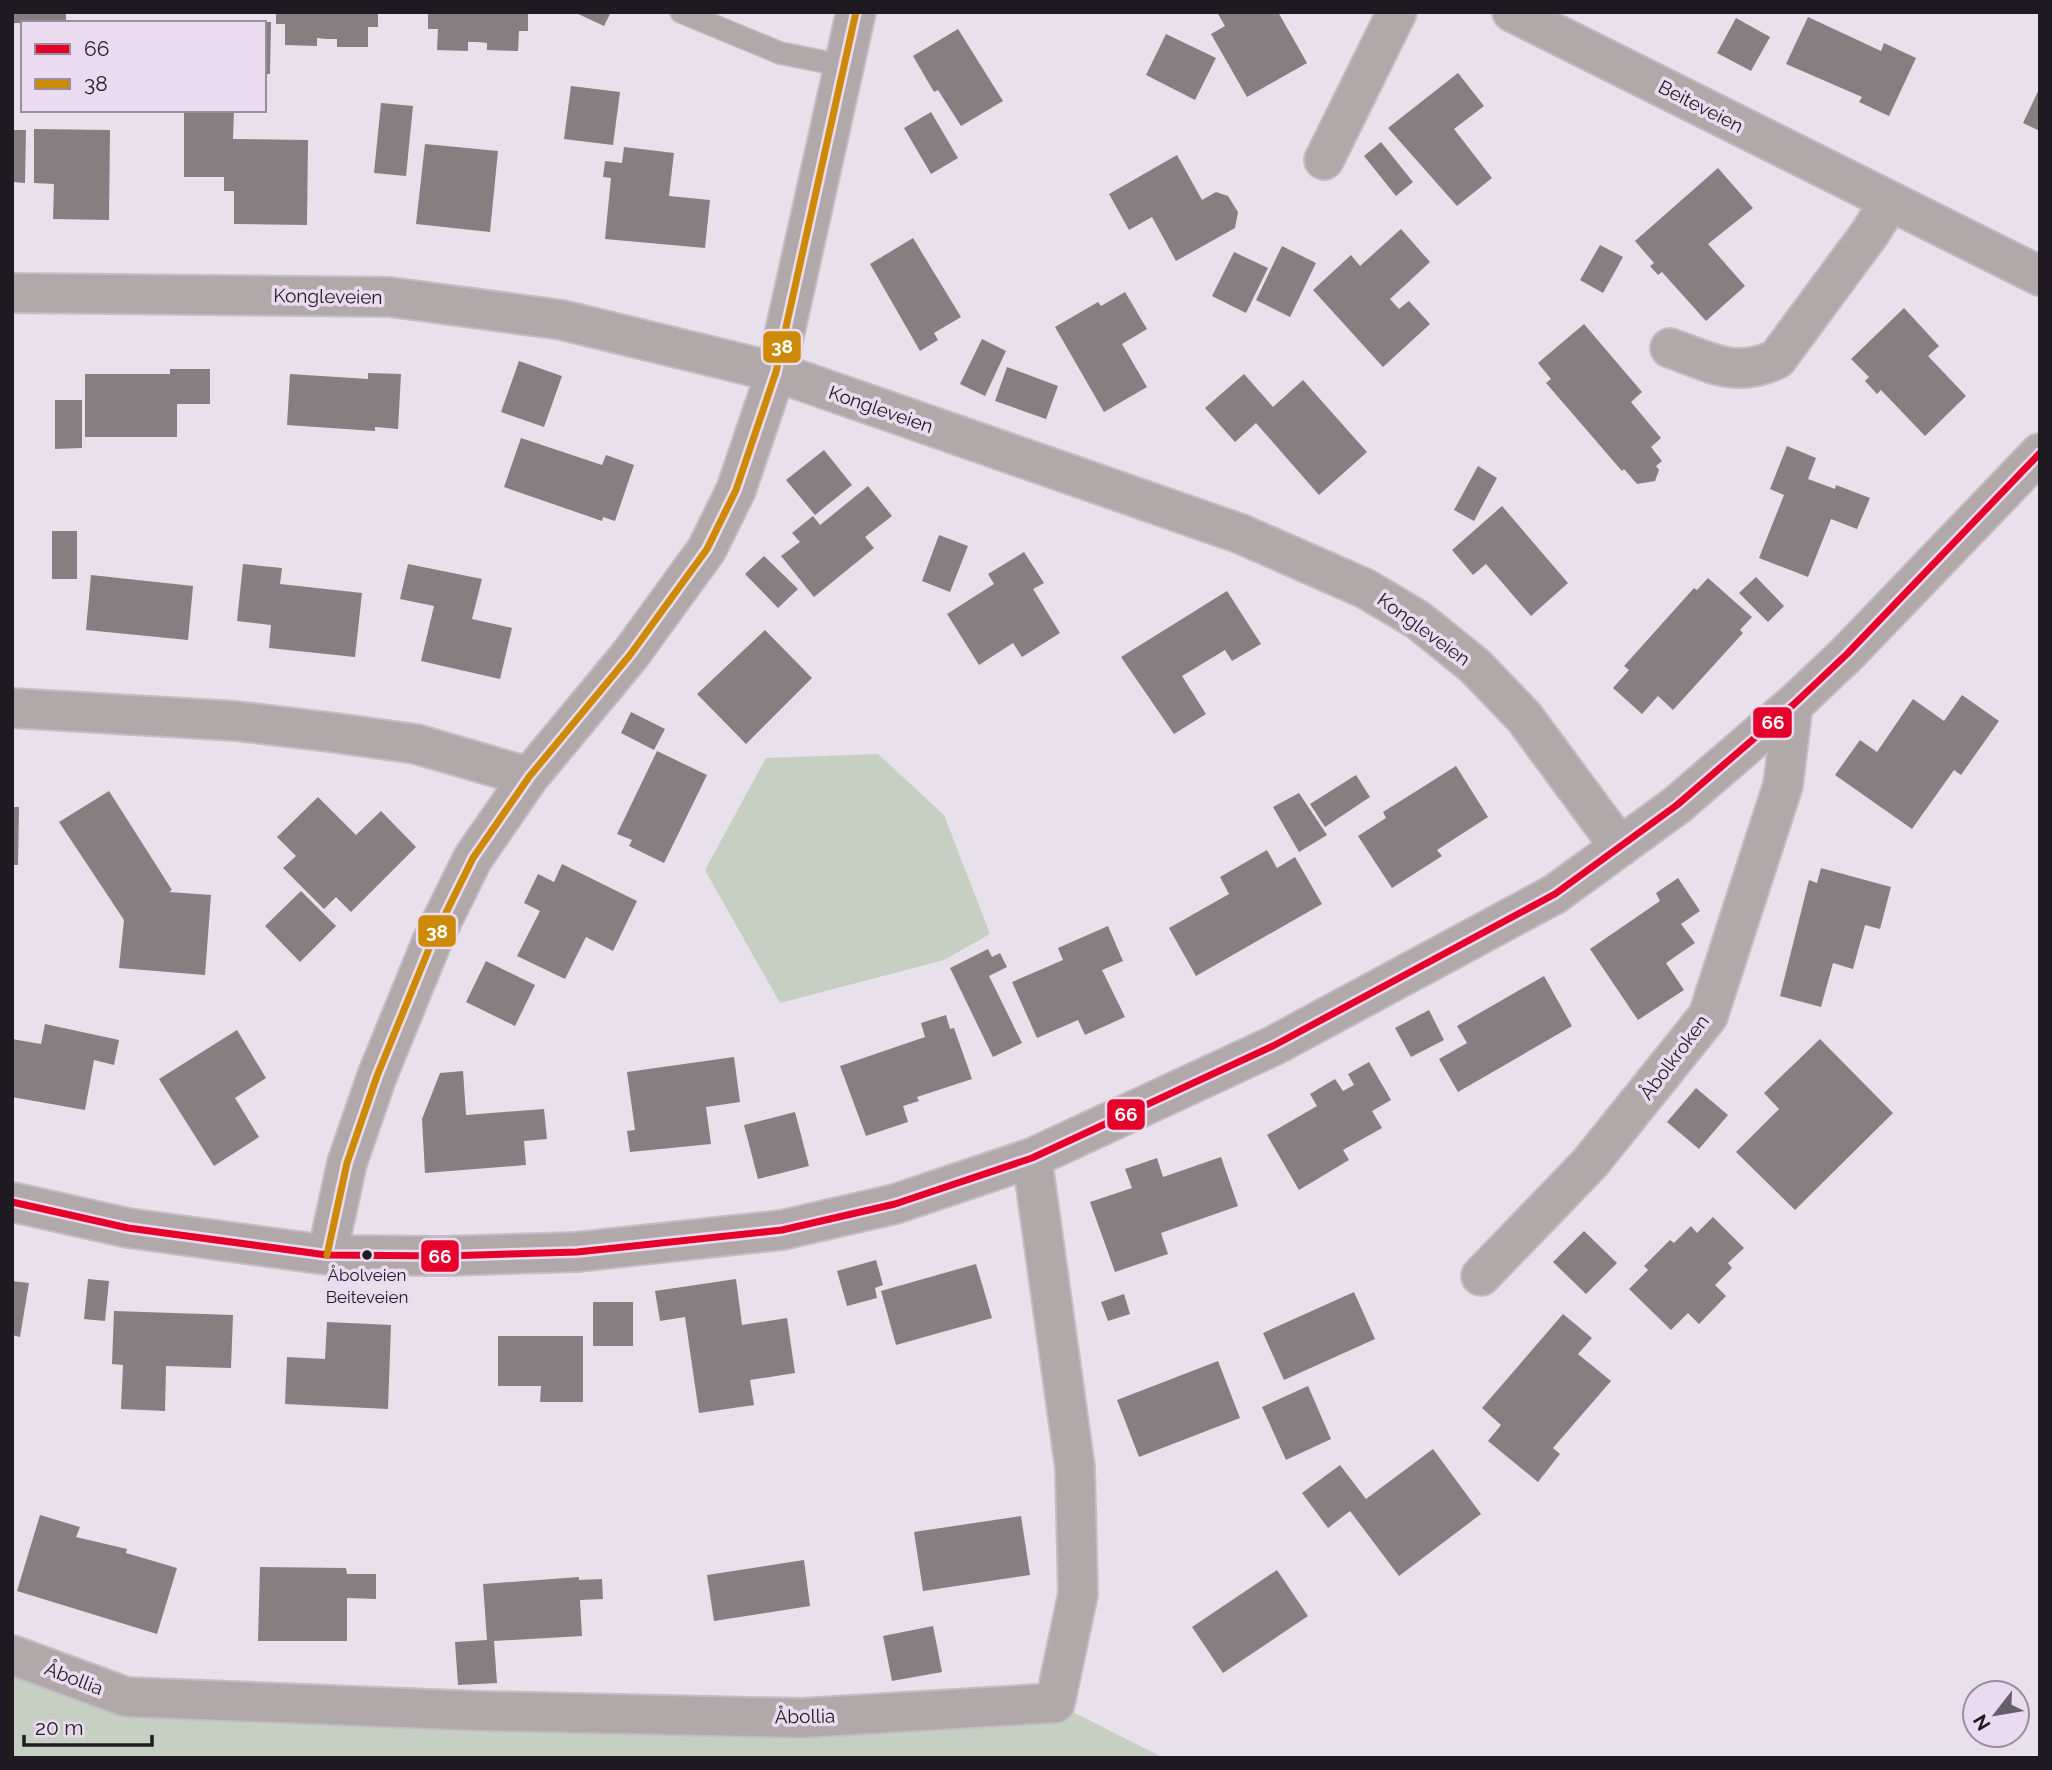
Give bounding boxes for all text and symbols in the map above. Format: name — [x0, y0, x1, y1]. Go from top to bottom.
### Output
legend — [21, 21, 266, 112]
text: 66 — [84, 36, 109, 61]
text: 38 — [84, 71, 108, 96]
street label: Beiteveien — [1655, 75, 1747, 137]
street label: Kongleveien — [273, 284, 383, 308]
line badge: 38 — [762, 330, 802, 364]
text: 38 — [771, 335, 793, 357]
street label: Kongleveien — [826, 381, 936, 437]
street label: Kongleveien — [1373, 588, 1475, 670]
line badge: 66 — [1752, 706, 1793, 739]
text: 66 — [1761, 711, 1785, 733]
line badge: 38 — [417, 914, 457, 948]
text: 38 — [426, 920, 448, 942]
street label: Åbolkroken — [1635, 1010, 1713, 1104]
line badge: 66 — [1106, 1098, 1146, 1131]
text: 66 — [1114, 1103, 1138, 1125]
line badge: 66 — [420, 1239, 460, 1273]
text: 66 — [428, 1245, 452, 1267]
marker: Åbolveien Beiteveien — [360, 1248, 374, 1262]
place label: Åbolveien Beiteveien — [326, 1265, 408, 1307]
street label: Åbollia — [42, 1657, 106, 1699]
north arrow — [1961, 1679, 2031, 1749]
scale bar — [24, 1704, 152, 1748]
street label: Åbollia — [774, 1704, 836, 1728]
text: N — [1968, 1711, 1995, 1735]
text: 20 m — [35, 1715, 83, 1740]

